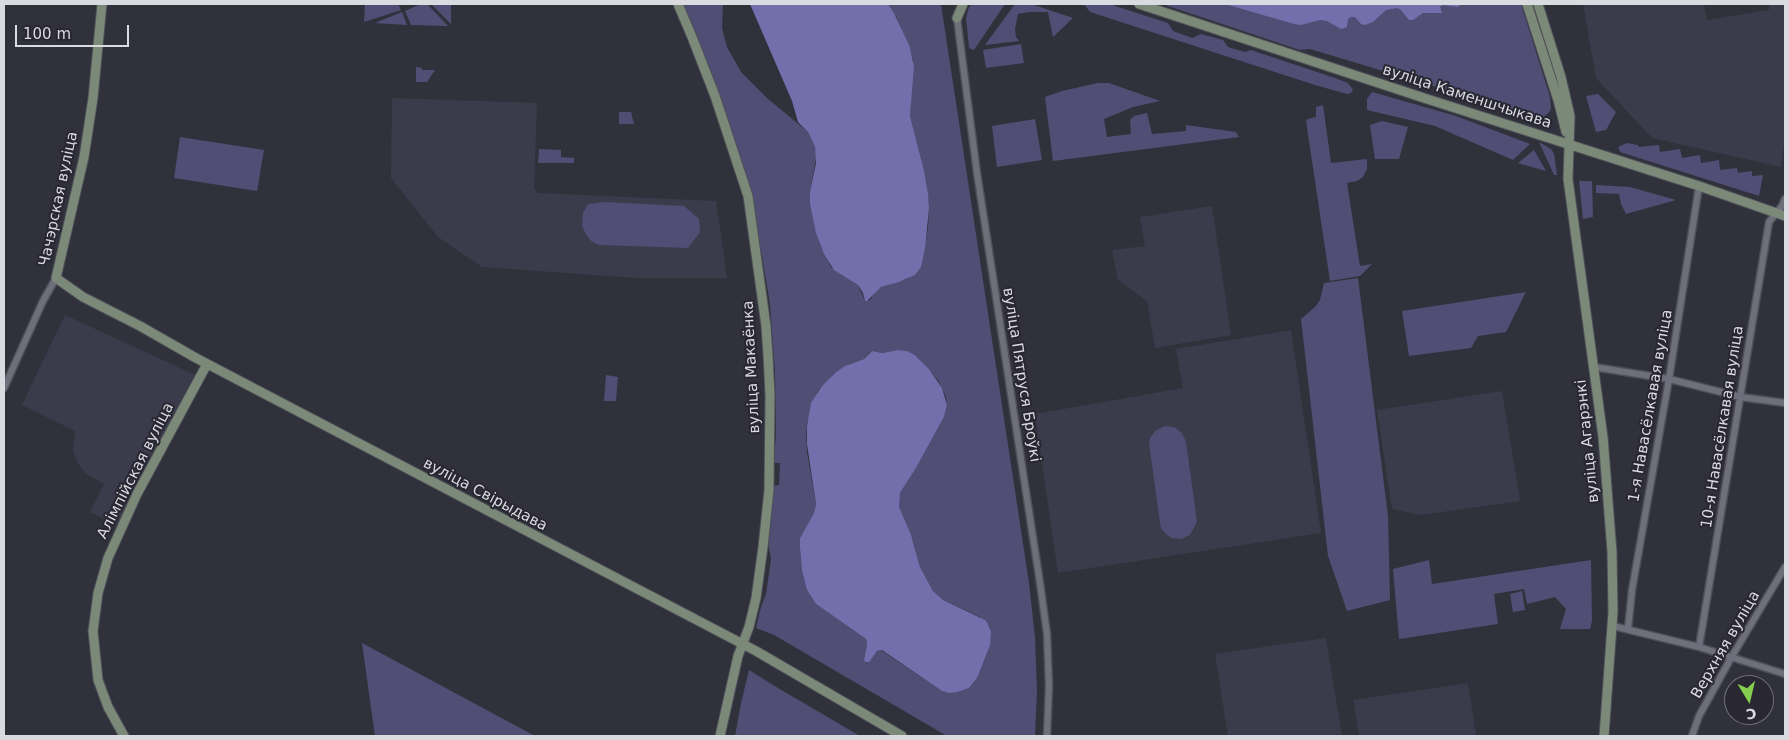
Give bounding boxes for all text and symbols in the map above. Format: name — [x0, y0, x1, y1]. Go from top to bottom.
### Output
scale bar — [18, 15, 131, 47]
text: 100 m — [23, 25, 71, 43]
street label: вуліца Каменшчыкава — [1380, 61, 1554, 133]
street label: Чачэрская вуліца — [36, 130, 82, 268]
street label: вуліца Пятруся Броўкі — [998, 287, 1044, 463]
street label: вуліца Макаёнка — [740, 300, 764, 434]
street label: 1-я Навасёлкавая вуліца — [1625, 308, 1677, 504]
street label: 10-я Навасёлкавая вуліца — [1698, 324, 1748, 530]
street label: вуліца Агарэнкі — [1573, 379, 1603, 503]
street label: Алімпійская вуліца — [94, 400, 178, 542]
street label: вуліца Свірыдава — [420, 455, 550, 535]
street label: Верхняя вуліца — [1688, 588, 1764, 702]
north arrow — [1724, 675, 1774, 725]
text: С — [1745, 705, 1758, 723]

